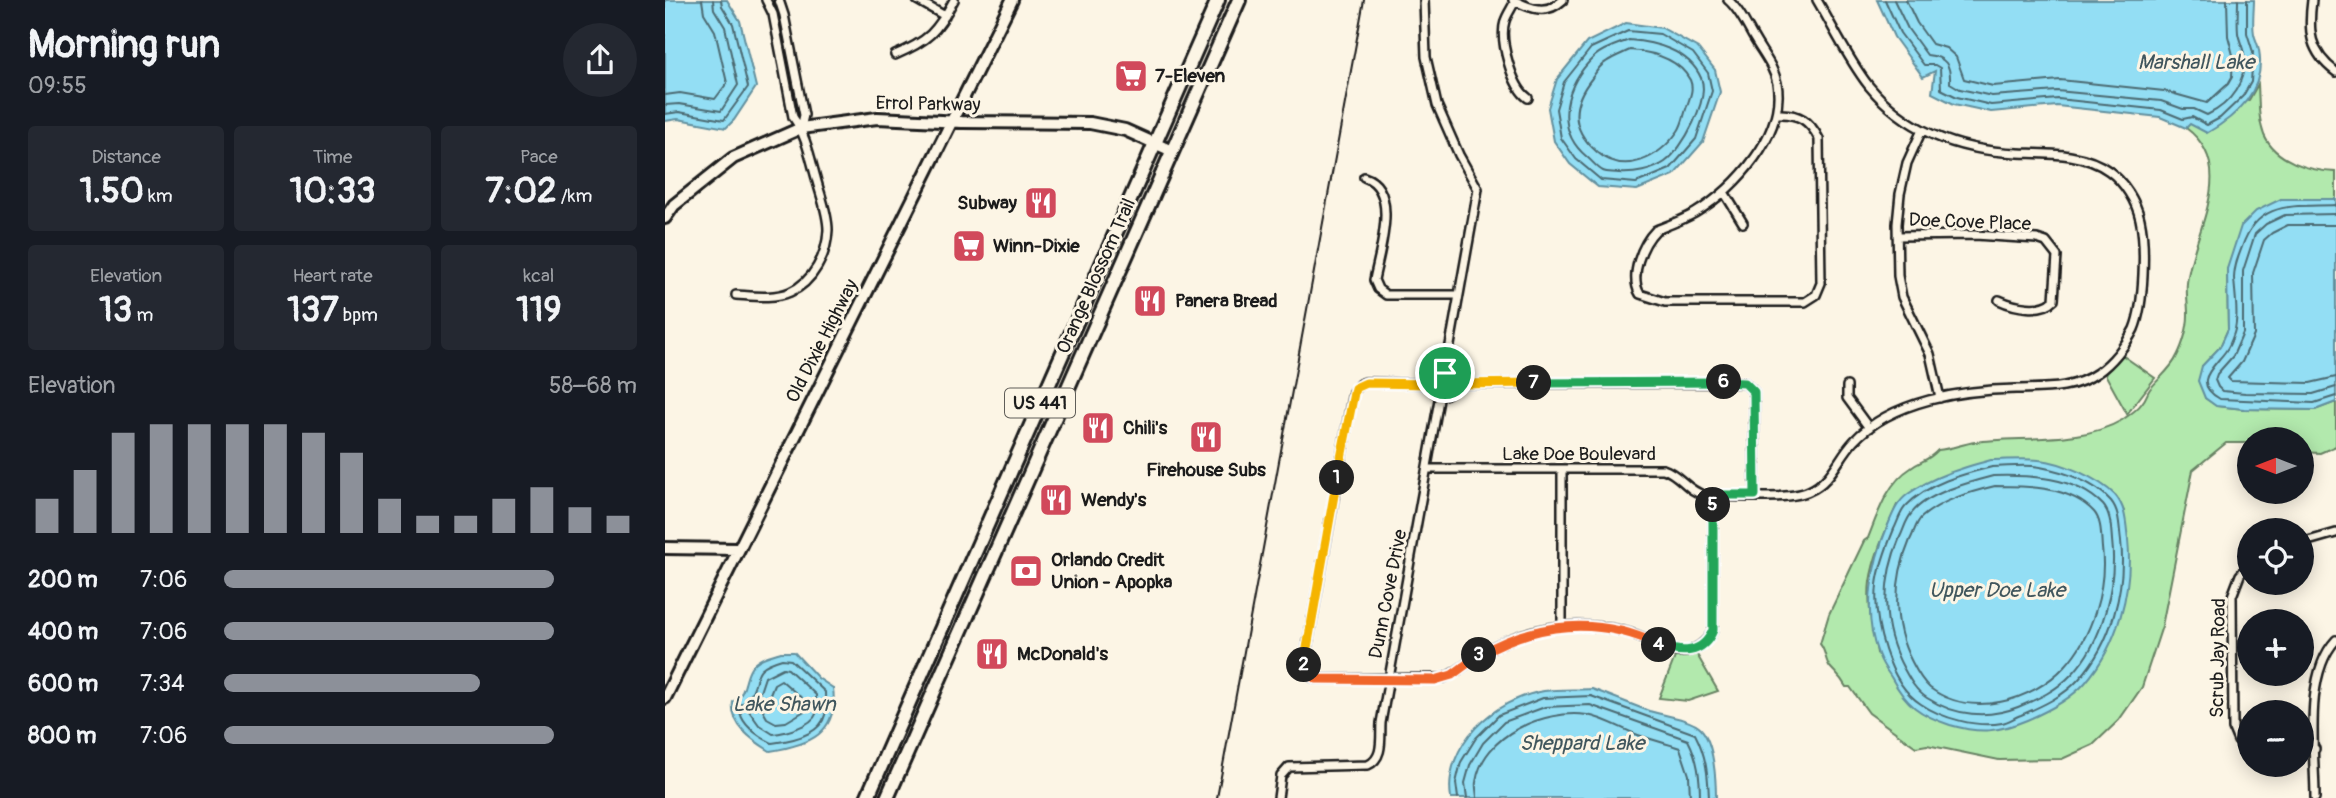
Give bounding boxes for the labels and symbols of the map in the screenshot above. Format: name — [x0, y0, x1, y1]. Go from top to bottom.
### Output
water label: Marshall Lake — [2138, 49, 2257, 76]
supermarket icon: 7-Eleven — [1112, 57, 1150, 95]
place label: 7-Eleven — [1155, 64, 1225, 88]
street label: Errol Parkway — [875, 91, 981, 117]
restaurant icon: Subway — [1022, 184, 1060, 222]
place label: Subway — [957, 191, 1018, 215]
street label: Orange Blossom Trail — [1051, 195, 1141, 357]
street label: Doe Cove Place — [1908, 208, 2032, 236]
supermarket icon: Winn-Dixie — [950, 227, 988, 265]
place label: Winn-Dixie — [993, 234, 1080, 258]
street label: Old Dixie Highway — [781, 275, 863, 407]
restaurant icon: Panera Bread — [1131, 282, 1169, 320]
place label: Panera Bread — [1175, 289, 1278, 313]
pin — [1415, 343, 1475, 403]
pin: 6 — [1707, 364, 1741, 400]
pin: 7 — [1517, 366, 1551, 400]
road number: US 441 — [1005, 388, 1075, 418]
restaurant icon: Chili's — [1079, 409, 1117, 447]
place label: Chili's — [1123, 416, 1168, 440]
restaurant icon: Firehouse Subs — [1187, 418, 1225, 456]
north arrow — [2237, 427, 2313, 504]
street label: Lake Doe Boulevard — [1502, 442, 1656, 466]
place label: Firehouse Subs — [1146, 458, 1266, 482]
pin: 1 — [1319, 461, 1355, 496]
restaurant icon: Wendy's — [1037, 481, 1075, 519]
place label: Wendy's — [1081, 488, 1147, 512]
pin: 5 — [1695, 488, 1731, 522]
street label: Dunn Cove Drive — [1364, 527, 1412, 661]
place label: Orlando Credit Union - Apopka — [1051, 548, 1172, 594]
bank icon: Orlando Credit Union - Apopka — [1007, 552, 1045, 590]
water label: Upper Doe Lake — [1929, 577, 2068, 604]
street label: Scrub Jay Road — [2205, 598, 2231, 718]
pin: 4 — [1641, 628, 1677, 662]
restaurant icon: McDonald's — [973, 635, 1011, 673]
pin: 3 — [1461, 638, 1497, 672]
place label: McDonald's — [1017, 642, 1108, 666]
pin: 2 — [1287, 648, 1321, 682]
water label: Lake Shawn — [732, 691, 837, 718]
water label: Sheppard Lake — [1520, 730, 1647, 757]

